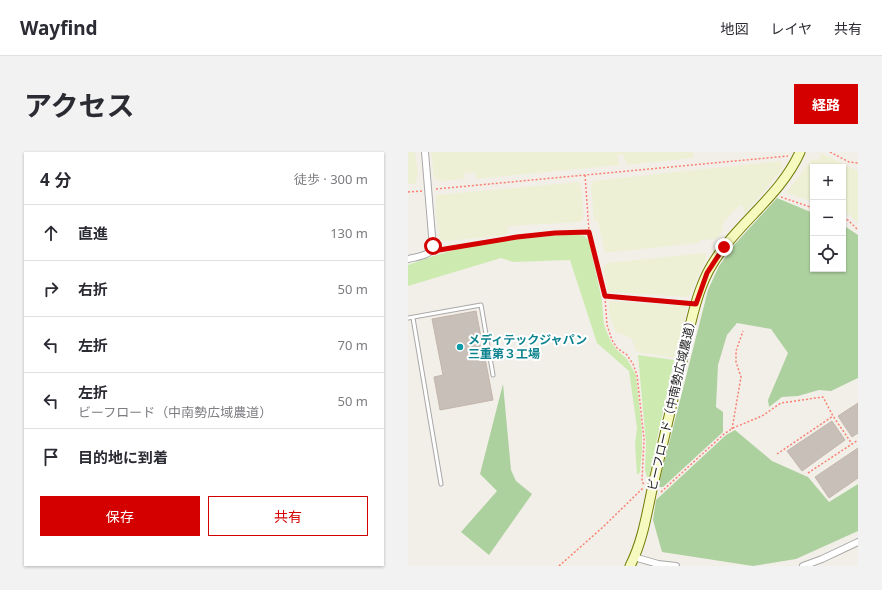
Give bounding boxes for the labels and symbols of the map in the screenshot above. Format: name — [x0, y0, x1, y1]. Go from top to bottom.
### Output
route start — [424, 237, 442, 255]
route end — [715, 238, 733, 256]
street label: ビーフロード（中南勢広域農道） — [643, 314, 700, 492]
place label: メディテックジャパン 三重第３工場 — [468, 331, 587, 362]
marker: メディテックジャパン 三重第３工場 — [455, 342, 465, 352]

